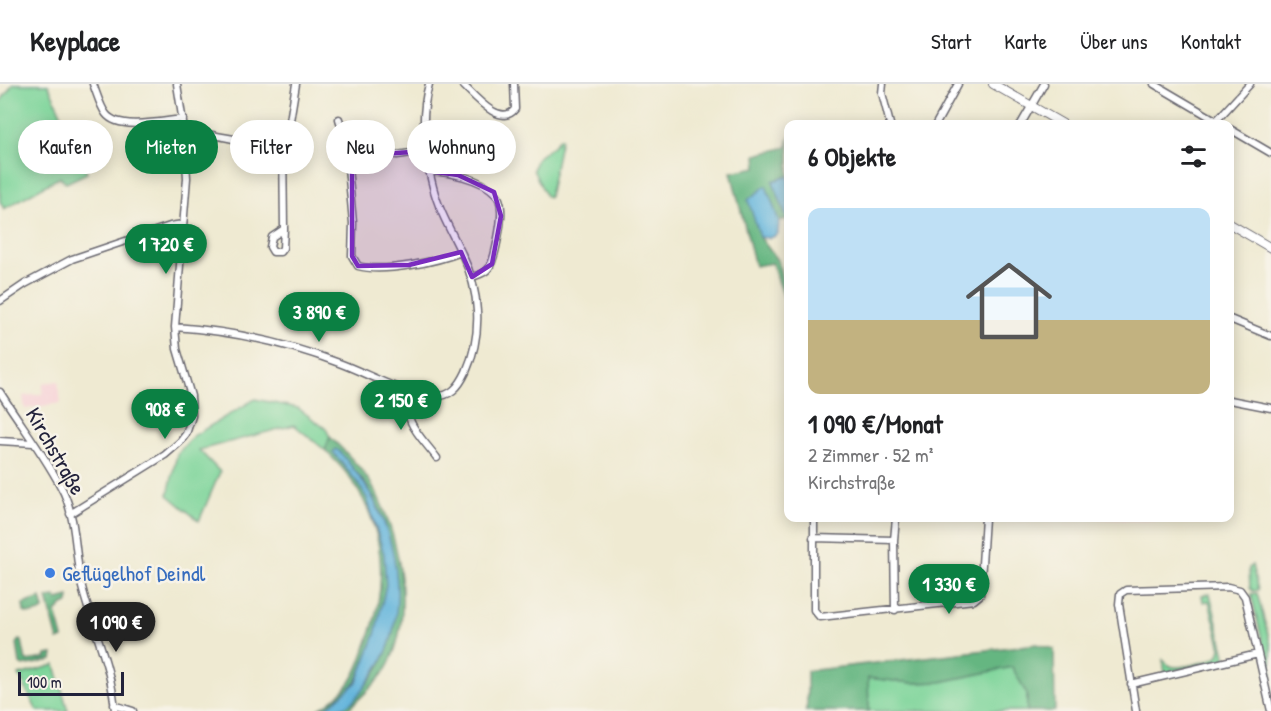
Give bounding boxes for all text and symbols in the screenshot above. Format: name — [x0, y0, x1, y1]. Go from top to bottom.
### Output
text: Keyplace — [30, 22, 120, 60]
text: Start — [931, 27, 971, 56]
text: Karte — [1004, 27, 1047, 56]
text: Über uns — [1080, 27, 1148, 56]
text: Kontakt — [1181, 27, 1241, 56]
chip: Kaufen — [18, 120, 113, 174]
chip: Mieten — [125, 120, 218, 174]
chip: Filter — [230, 120, 314, 174]
chip: Neu — [326, 120, 395, 174]
chip: Wohnung — [407, 120, 516, 174]
text: 6 Objekte — [808, 139, 896, 174]
icon: filters — [1177, 140, 1210, 173]
pin: 1 720 € — [111, 224, 221, 275]
text: 1 720 € — [139, 230, 193, 257]
icon: home — [955, 247, 1063, 355]
pin: 3 890 € — [264, 292, 374, 343]
text: 3 890 € — [293, 298, 345, 325]
pin: 2 150 € — [346, 380, 456, 431]
text: 2 150 € — [375, 386, 427, 413]
pin: 908 € — [123, 389, 207, 440]
text: 908 € — [145, 395, 185, 422]
street label: Kirchstraße — [19, 402, 93, 500]
text: 1 090 €/Monat — [808, 406, 943, 441]
text: 2 Zimmer · 52 m² — [808, 441, 933, 468]
text: Kirchstraße — [808, 468, 895, 495]
place label: Geflügelhof Deindl — [62, 558, 206, 588]
pin: 1 330 € — [894, 564, 1004, 615]
marker: Geflügelhof Deindl — [43, 566, 57, 580]
text: 1 330 € — [923, 570, 975, 597]
pin: 1 090 € — [61, 602, 171, 653]
text: 1 090 € — [90, 608, 142, 635]
scale bar — [18, 669, 124, 696]
text: 100 m — [27, 671, 62, 693]

